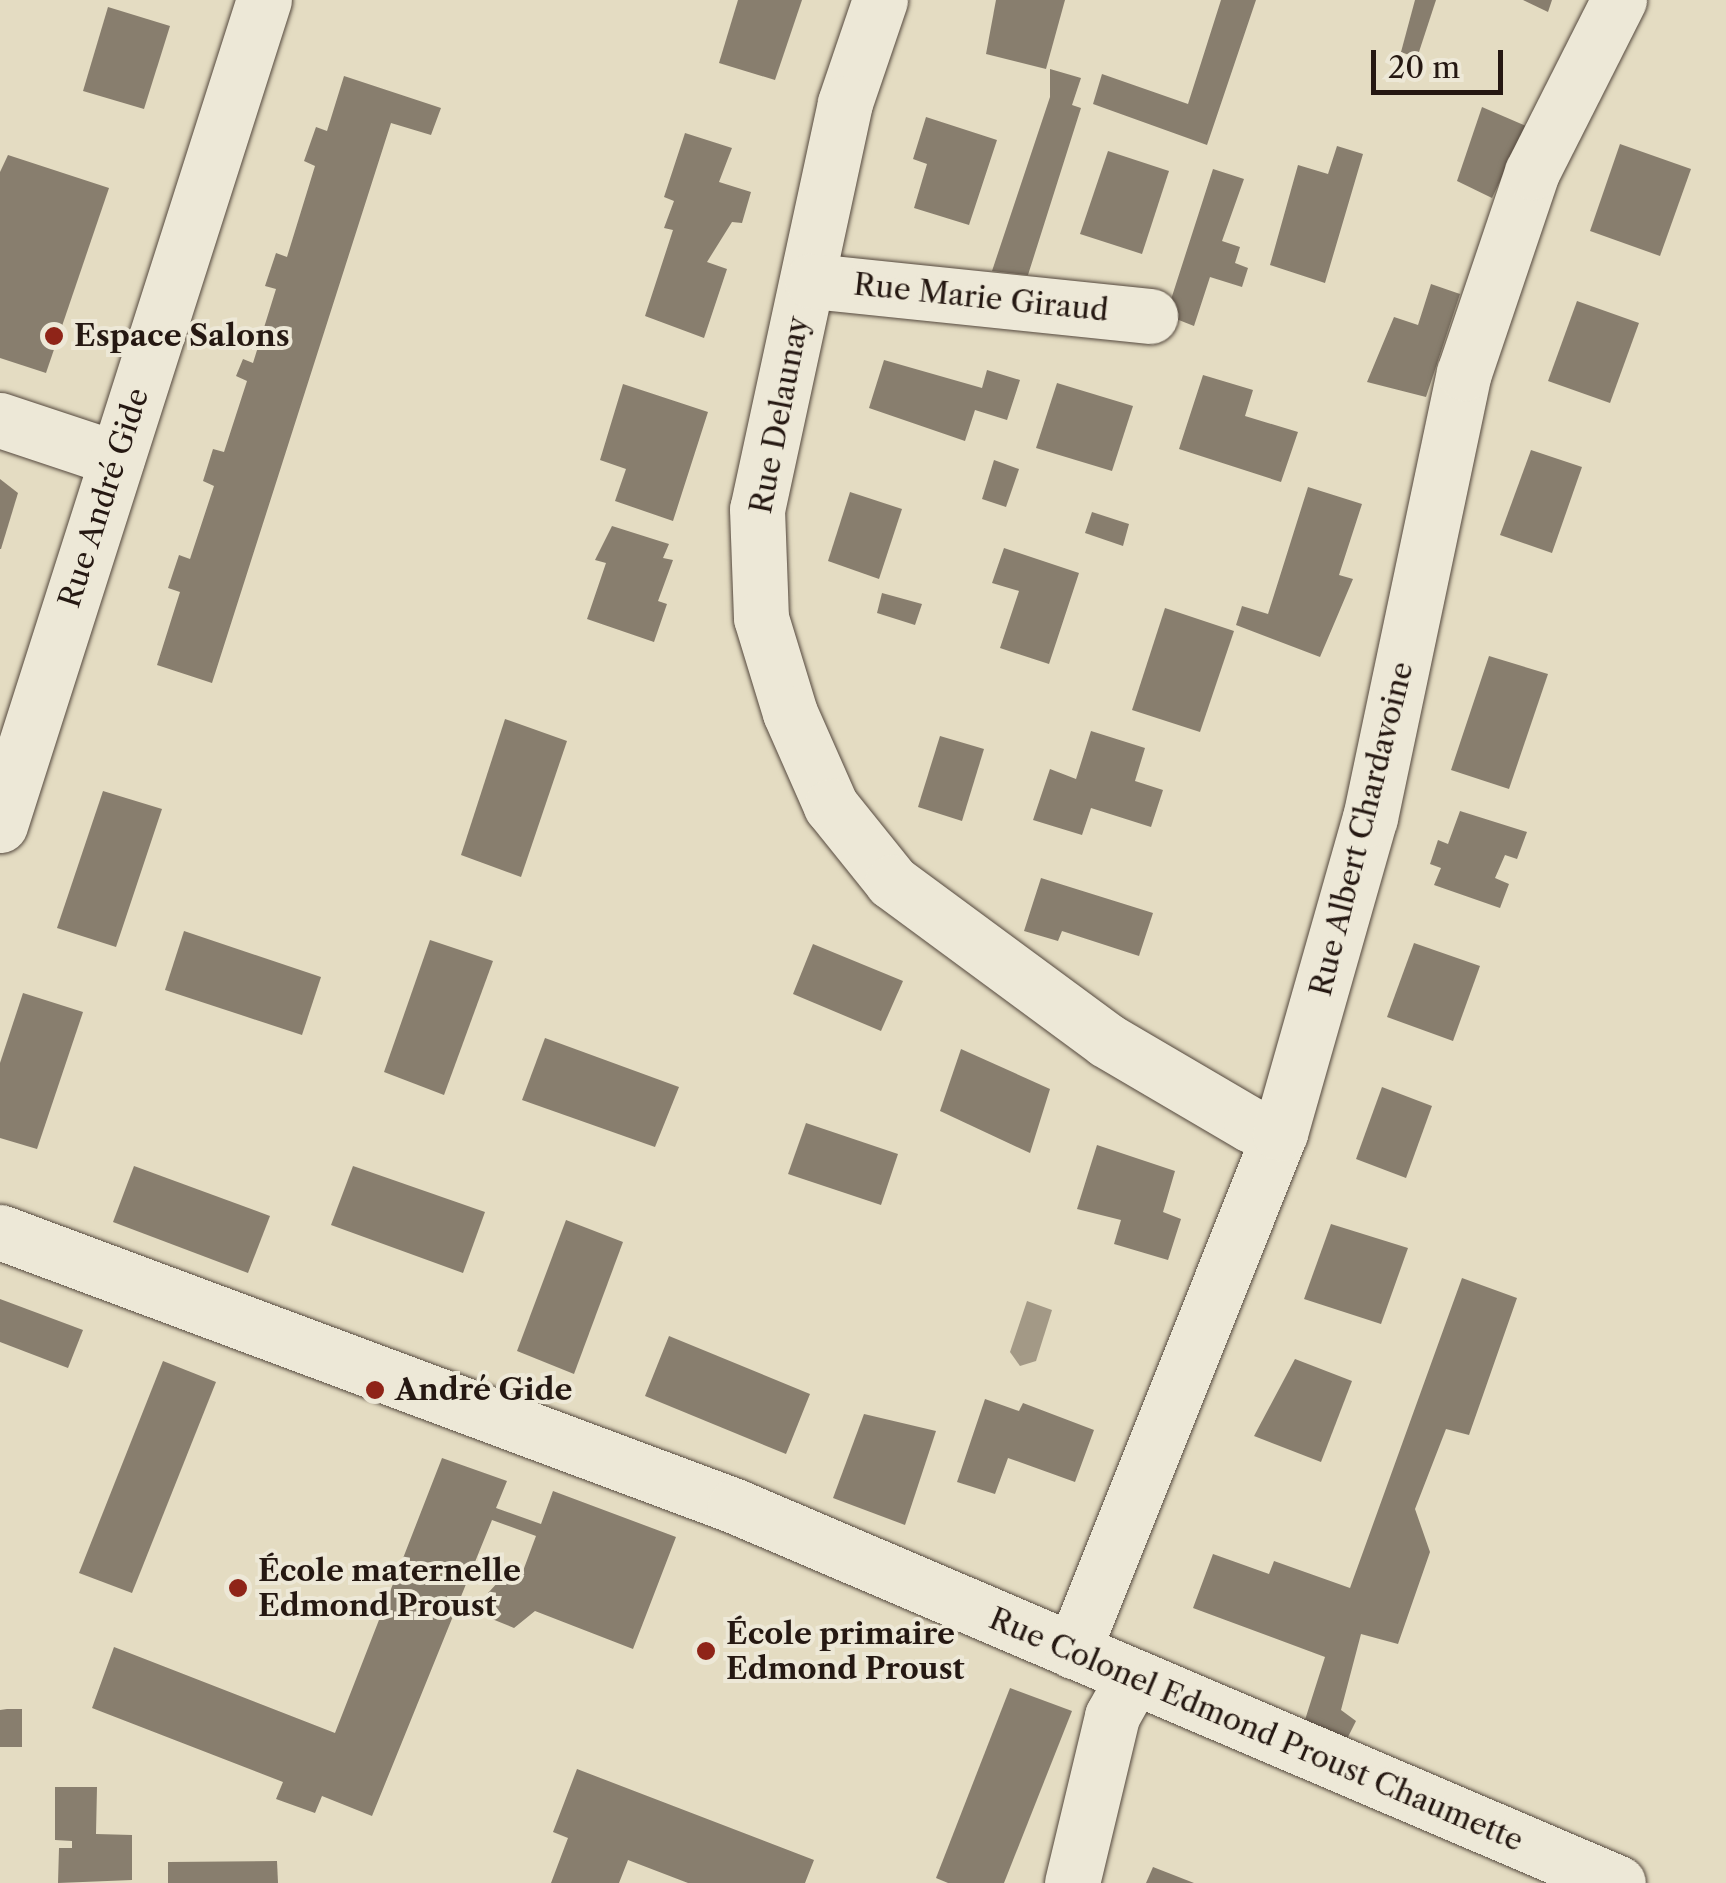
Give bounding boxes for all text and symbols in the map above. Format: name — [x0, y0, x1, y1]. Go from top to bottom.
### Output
scale bar — [1376, 30, 1508, 92]
text: 20 m — [1388, 49, 1460, 86]
street label: Rue Marie Giraud — [852, 267, 1110, 329]
street label: Rue Delaunay — [743, 313, 817, 517]
place label: Espace Salons — [74, 318, 290, 354]
marker: Espace Salons — [43, 325, 65, 347]
street label: Rue André Gide — [51, 383, 157, 613]
street label: Rue Albert Chardavoine — [1303, 658, 1421, 1000]
place label: André Gide — [395, 1372, 573, 1408]
marker: André Gide — [364, 1379, 386, 1401]
place label: École maternelle Edmond Proust — [258, 1553, 521, 1624]
marker: École maternelle Edmond Proust — [227, 1577, 249, 1599]
street label: Rue Colonel Edmond Proust Chaumette — [984, 1601, 1528, 1859]
place label: École primaire Edmond Proust — [726, 1616, 964, 1686]
marker: École primaire Edmond Proust — [695, 1640, 717, 1662]

